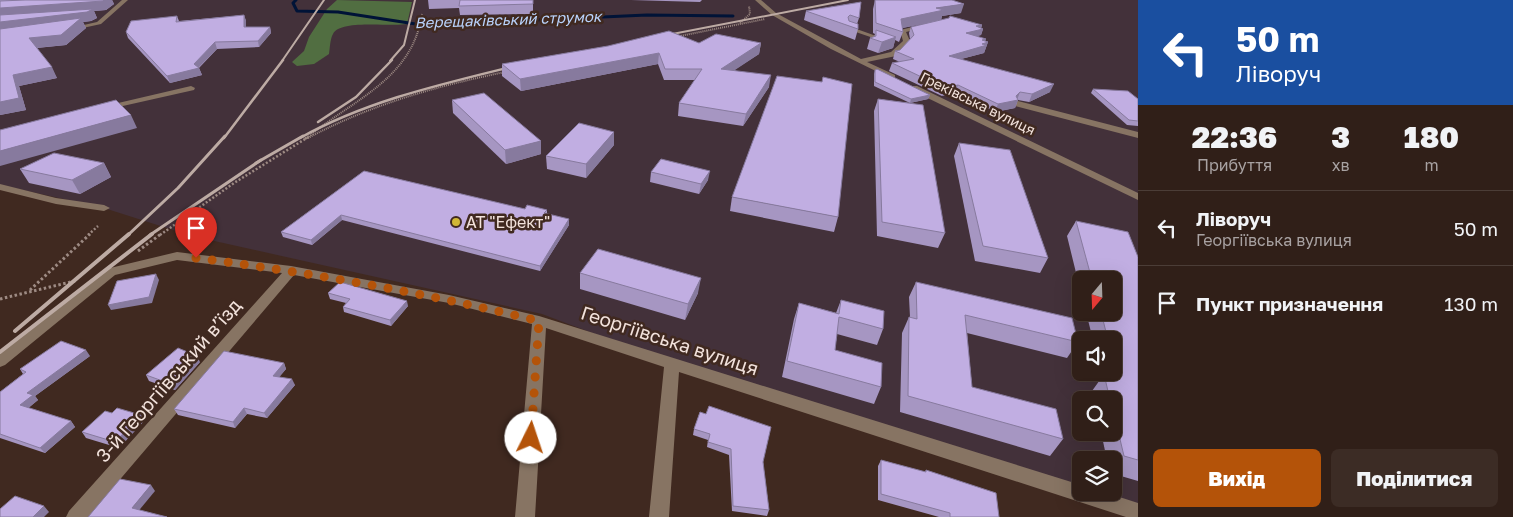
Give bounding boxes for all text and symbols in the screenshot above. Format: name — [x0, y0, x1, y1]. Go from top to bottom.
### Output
water label: Верещаківський струмок — [414, 7, 604, 32]
text: 50 m — [1236, 18, 1319, 60]
icon: left — [1153, 20, 1218, 85]
text: Ліворуч — [1236, 60, 1321, 87]
street label: Греківська вулиця — [918, 68, 1038, 138]
text: 22:36 — [1192, 119, 1277, 155]
text: 3 — [1331, 119, 1350, 155]
text: 180 — [1404, 119, 1459, 155]
text: Прибуття — [1197, 155, 1272, 175]
text: хв — [1332, 155, 1350, 175]
text: m — [1424, 155, 1439, 175]
pin — [175, 207, 217, 258]
text: Ліворуч — [1196, 207, 1271, 230]
place label: АТ "Ефект" — [466, 212, 550, 232]
icon: arrive — [182, 214, 210, 242]
icon: left — [1153, 214, 1181, 242]
marker: АТ "Ефект" — [450, 216, 462, 228]
text: 50 m — [1454, 217, 1498, 240]
text: Георгіївська вулиця — [1196, 230, 1352, 250]
north arrow — [1072, 271, 1122, 321]
map controls — [1072, 271, 1122, 501]
icon: arrive — [1153, 289, 1181, 317]
text: Пункт призначення — [1196, 292, 1383, 315]
text: 130 m — [1444, 292, 1498, 315]
street label: 3-й Георгіївський в’їзд — [91, 293, 246, 466]
street label: Георгіївська вулиця — [578, 300, 762, 380]
button: sound — [1072, 331, 1122, 381]
button: search — [1072, 391, 1122, 441]
position arrow — [504, 411, 556, 463]
button: Вихід — [1153, 449, 1321, 507]
button: Поділитися — [1331, 449, 1498, 507]
button: layers — [1072, 451, 1122, 501]

